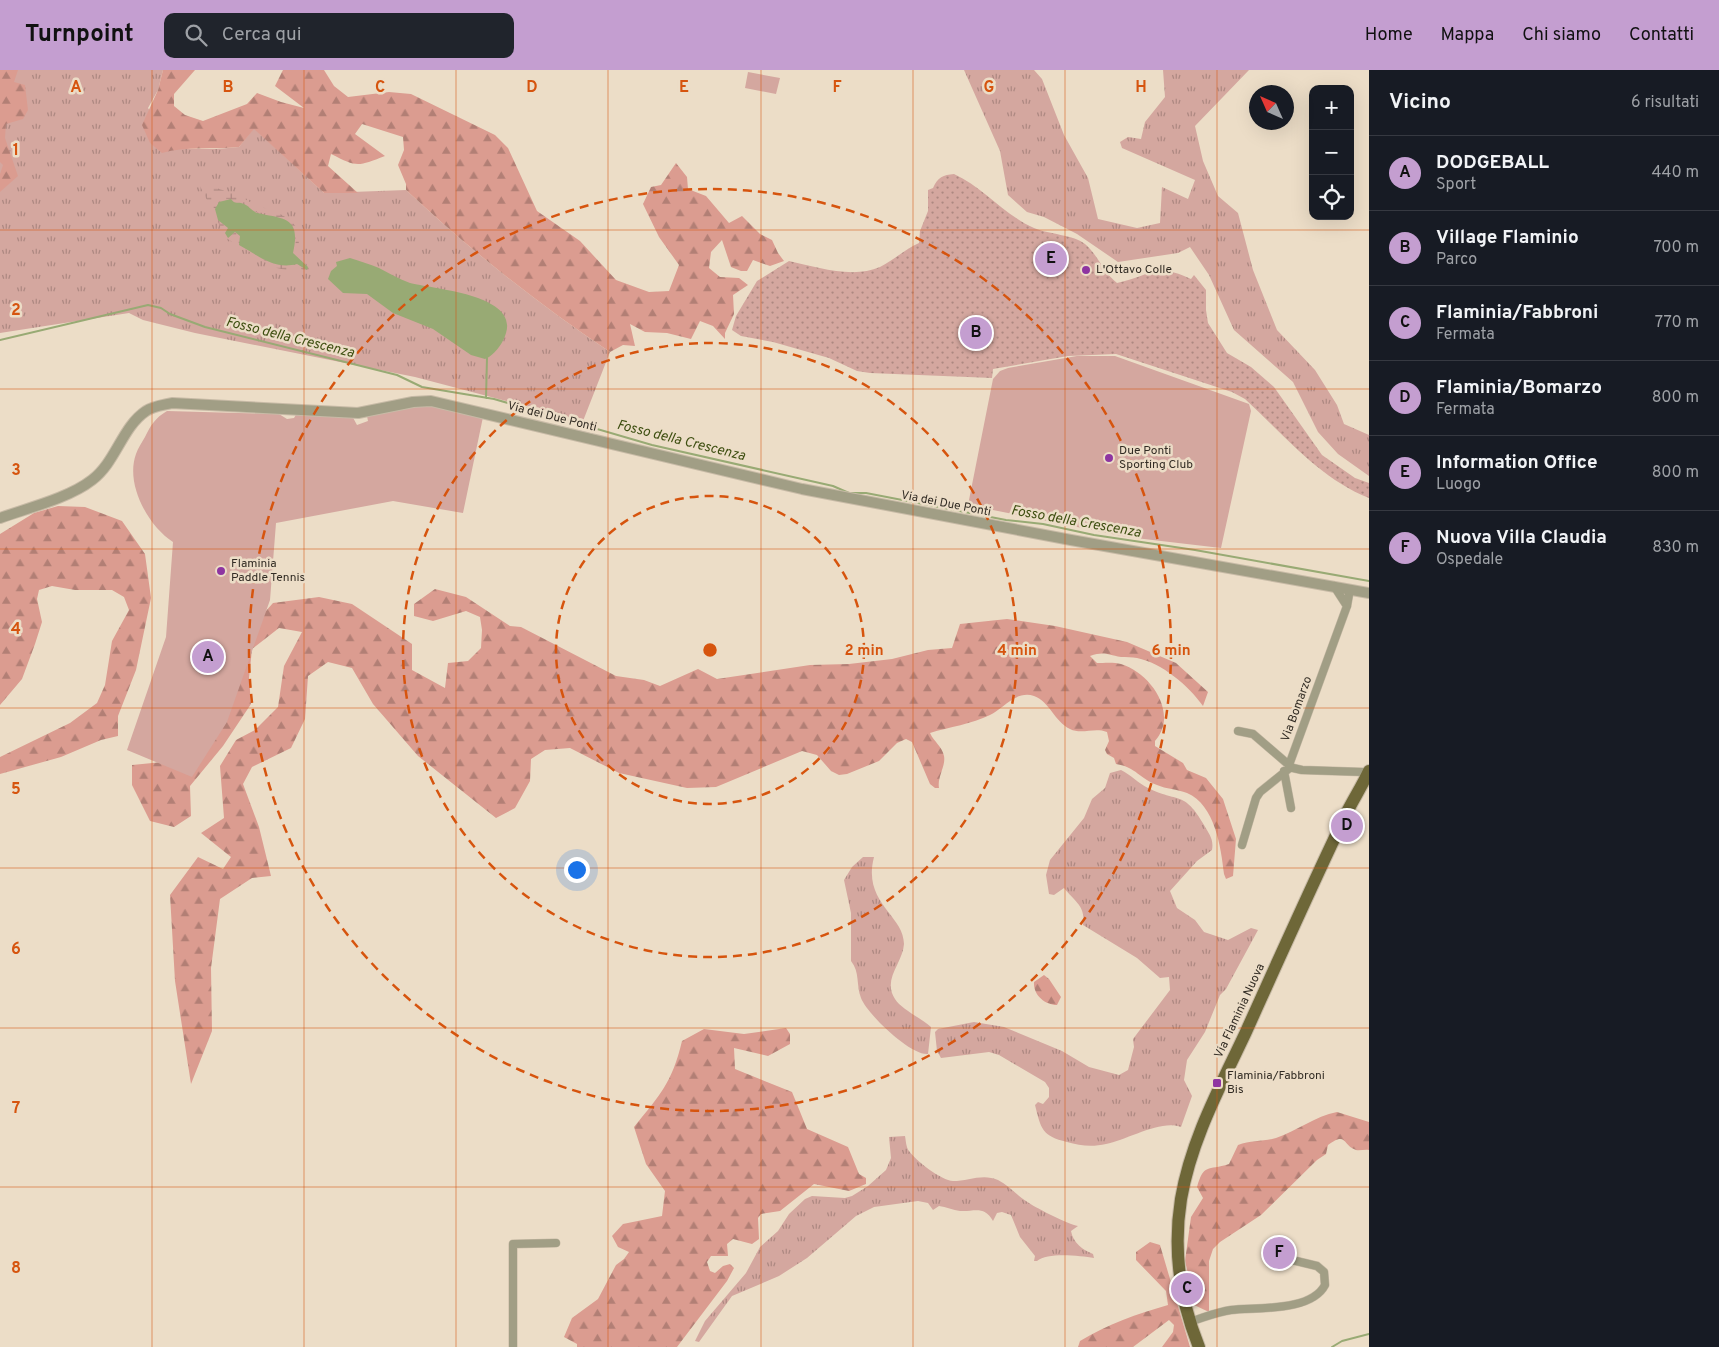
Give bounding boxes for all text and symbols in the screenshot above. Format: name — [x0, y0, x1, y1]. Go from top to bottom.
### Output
search box — [164, 13, 514, 58]
text: Turnpoint — [25, 20, 134, 50]
icon: search — [182, 21, 210, 49]
text: Cerca qui — [222, 23, 302, 47]
text: Home — [1365, 24, 1413, 47]
text: Mappa — [1441, 24, 1494, 47]
text: Chi siamo — [1522, 24, 1601, 47]
text: Contatti — [1629, 24, 1694, 47]
text: A — [70, 78, 82, 98]
text: B — [222, 78, 234, 98]
text: C — [375, 78, 385, 98]
text: D — [526, 78, 538, 98]
text: E — [679, 78, 689, 98]
text: F — [832, 78, 842, 98]
text: G — [984, 78, 994, 98]
text: H — [1135, 78, 1147, 98]
north arrow — [1249, 85, 1294, 130]
map controls — [1309, 85, 1354, 220]
button: + — [1309, 85, 1354, 130]
text: Vicino — [1389, 89, 1451, 116]
text: 6 risultati — [1631, 93, 1699, 113]
button: − — [1309, 130, 1354, 175]
text: 1 — [13, 141, 19, 161]
text: DODGEBALL — [1436, 151, 1549, 175]
text: A — [1399, 163, 1411, 183]
text: 440 m — [1652, 163, 1699, 183]
button: locate — [1309, 175, 1354, 220]
text: Sport — [1436, 175, 1476, 195]
text: Village Flaminio — [1436, 226, 1579, 250]
text: B — [1399, 238, 1411, 258]
text: 700 m — [1653, 238, 1699, 258]
pin: E — [1035, 240, 1067, 278]
text: Parco — [1436, 250, 1477, 270]
place label: L'Ottavo Colle — [1096, 262, 1172, 278]
marker: L'Ottavo Colle — [1080, 264, 1092, 276]
text: 2 — [11, 301, 21, 321]
text: Flaminia/Fabbroni — [1436, 301, 1598, 325]
text: C — [1400, 313, 1410, 333]
text: 770 m — [1655, 313, 1699, 333]
water label: Fosso della Crescenza — [224, 314, 357, 362]
pin: B — [960, 314, 992, 352]
text: Fermata — [1436, 325, 1495, 345]
text: Flaminia/Bomarzo — [1436, 376, 1602, 400]
text: D — [1399, 388, 1411, 408]
text: 800 m — [1652, 388, 1699, 408]
street label: Via dei Due Ponti — [506, 398, 598, 436]
text: Fermata — [1436, 400, 1495, 420]
water label: Fosso della Crescenza — [615, 417, 748, 465]
place label: Due Ponti Sporting Club — [1119, 443, 1193, 473]
text: Information Office — [1436, 451, 1598, 475]
marker: Due Ponti Sporting Club — [1103, 452, 1115, 464]
text: 3 — [11, 461, 21, 481]
text: E — [1400, 463, 1410, 483]
text: 800 m — [1652, 463, 1699, 483]
text: Luogo — [1436, 475, 1481, 495]
street label: Via dei Due Ponti — [900, 487, 992, 521]
water label: Fosso della Crescenza — [1010, 502, 1143, 542]
text: Nuova Villa Claudia — [1436, 526, 1607, 550]
text: F — [1400, 538, 1410, 558]
text: 830 m — [1652, 538, 1699, 558]
text: Ospedale — [1436, 550, 1503, 570]
place label: Flaminia Paddle Tennis — [231, 556, 305, 586]
marker: Flaminia Paddle Tennis — [215, 565, 227, 577]
text: 4 — [11, 620, 21, 640]
pin: A — [192, 638, 224, 676]
centre of rings — [701, 641, 719, 659]
text: 2 min — [844, 642, 884, 661]
text: 4 min — [997, 642, 1037, 661]
text: 6 min — [1151, 642, 1191, 661]
street label: Via Bomarzo — [1278, 674, 1316, 744]
text: 5 — [11, 780, 21, 800]
pin: D — [1331, 807, 1363, 845]
your location — [564, 857, 590, 883]
text: 6 — [11, 940, 21, 960]
street label: Via Flaminia Nuova — [1211, 961, 1269, 1061]
place label: Flaminia/Fabbroni Bis — [1227, 1068, 1325, 1098]
marker: Flaminia/Fabbroni Bis — [1211, 1077, 1223, 1089]
text: 7 — [12, 1099, 20, 1119]
pin: F — [1263, 1234, 1295, 1272]
text: 8 — [11, 1259, 21, 1279]
pin: C — [1171, 1270, 1203, 1308]

